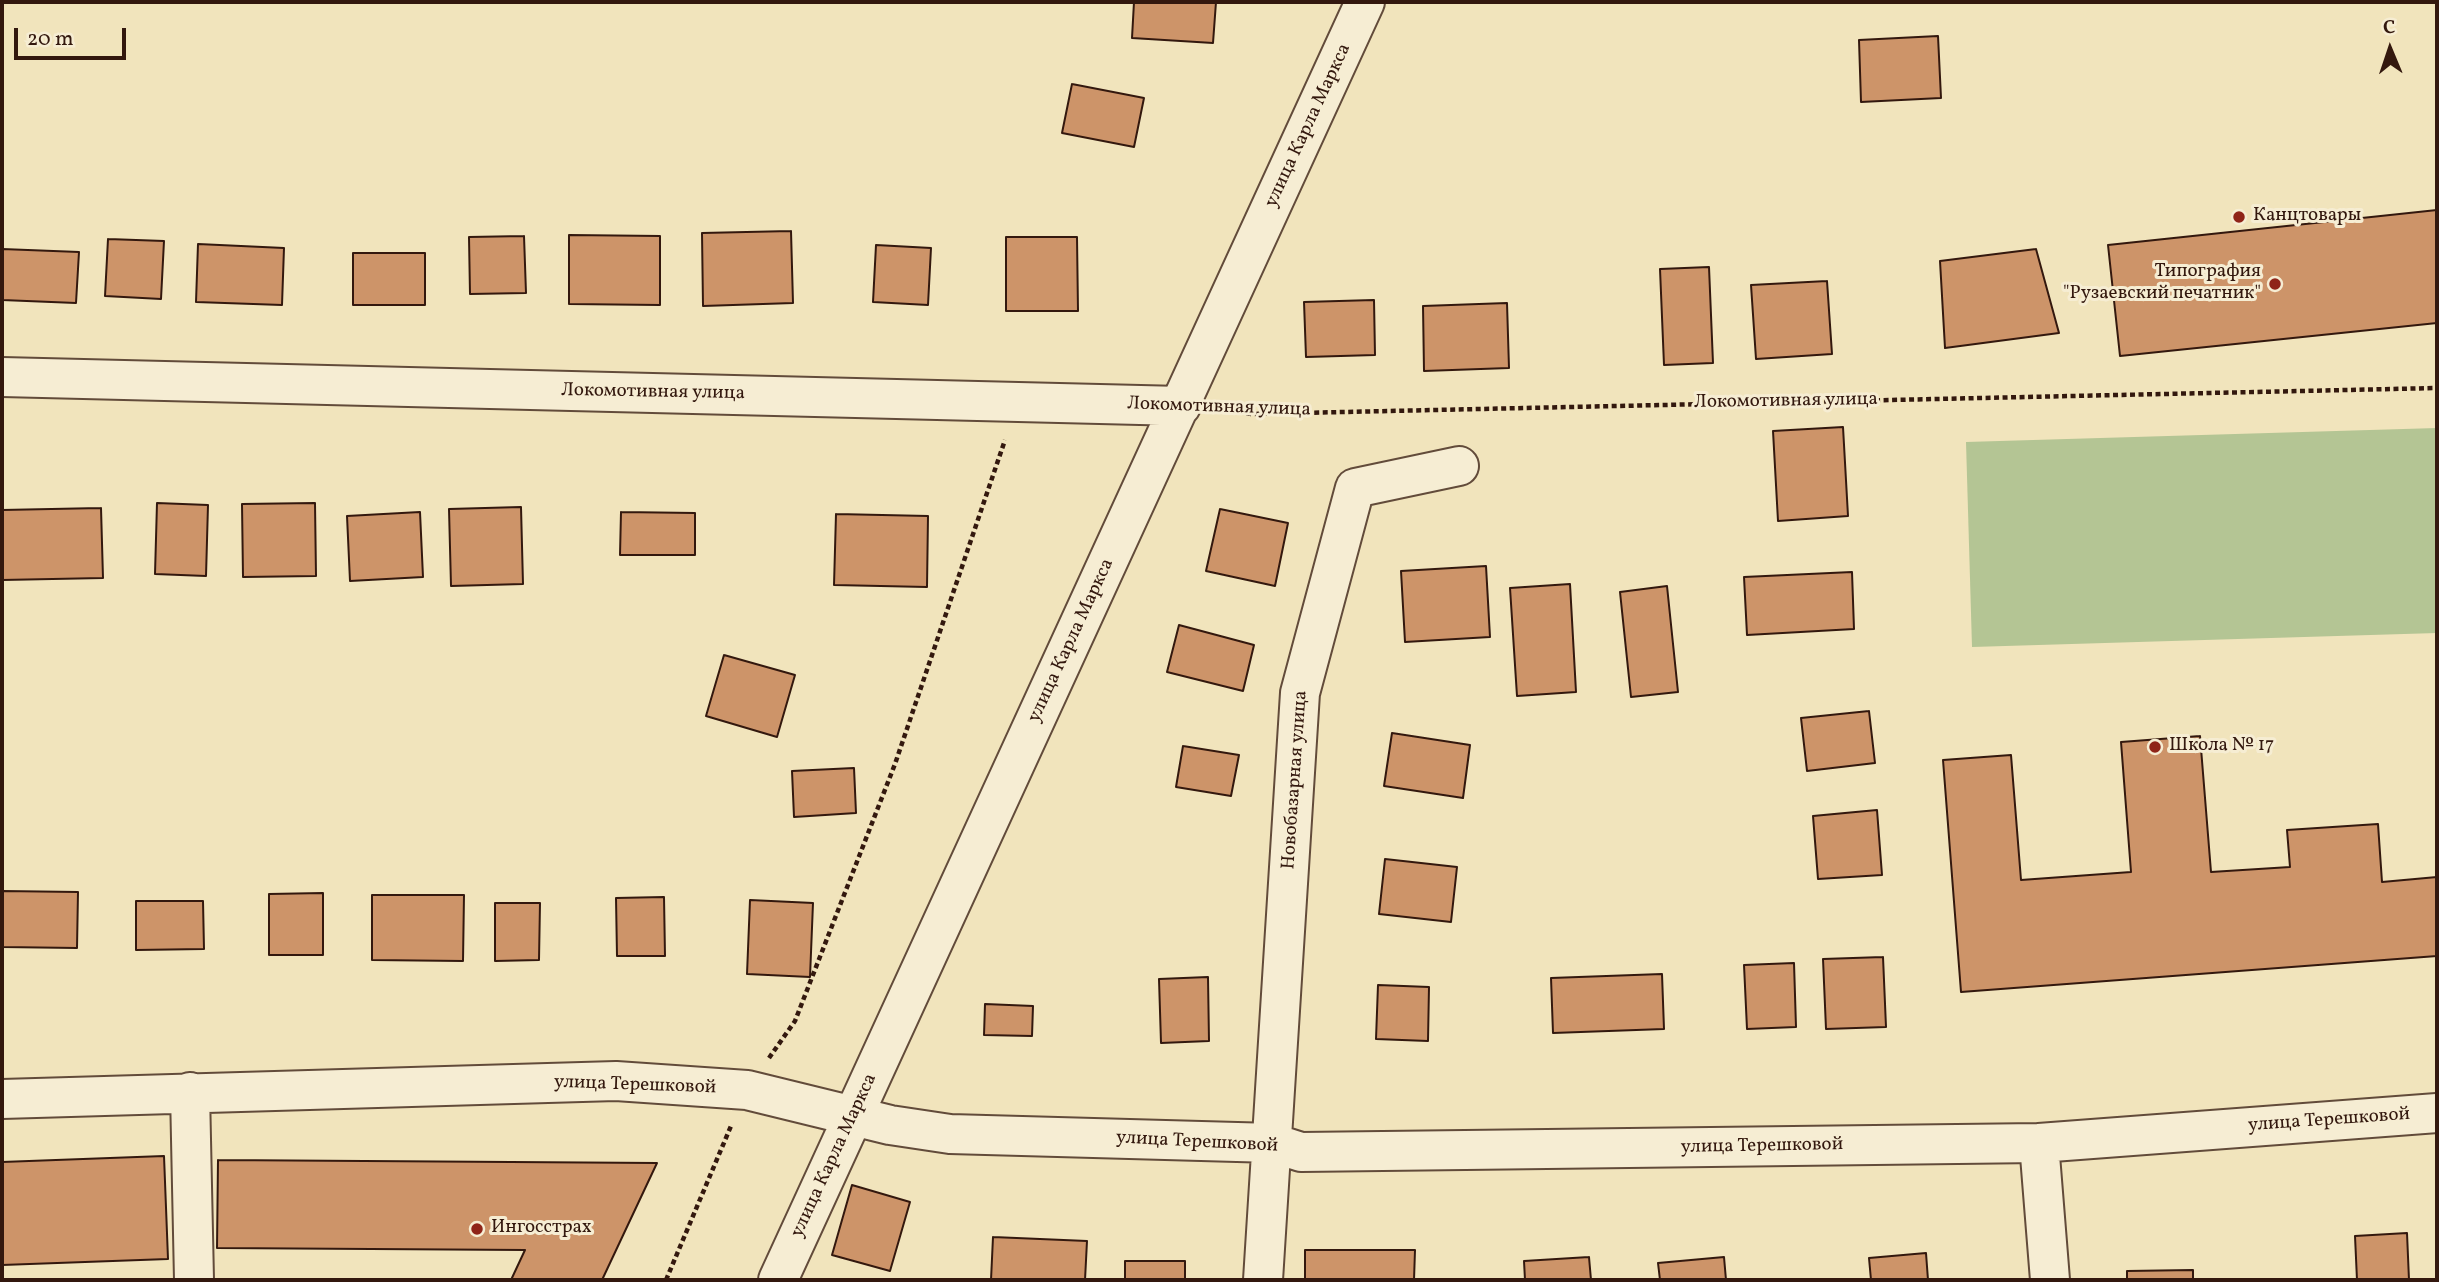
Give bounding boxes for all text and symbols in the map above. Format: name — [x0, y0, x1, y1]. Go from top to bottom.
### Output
scale bar — [18, 14, 130, 58]
north arrow — [2355, 14, 2425, 84]
text: С — [2383, 15, 2396, 41]
text: 20 m — [27, 25, 73, 54]
street label: улица Карла Маркса — [1261, 40, 1357, 212]
place label: Канцтовары — [2253, 206, 2361, 228]
marker: Канцтовары — [2231, 209, 2247, 225]
place label: Типография "Рузаевский печатник" — [2063, 262, 2261, 306]
marker: Типография "Рузаевский печатник" — [2267, 276, 2283, 292]
street label: Локомотивная улица — [561, 380, 745, 406]
street label: Локомотивная улица — [1694, 389, 1878, 415]
street label: Локомотивная улица — [1127, 393, 1311, 423]
street label: улица Карла Маркса — [1024, 555, 1120, 727]
street label: Новобазарная улица — [1278, 690, 1314, 870]
place label: Школа № 17 — [2169, 736, 2274, 758]
marker: Школа № 17 — [2147, 739, 2163, 755]
street label: улица Карла Маркса — [787, 1070, 883, 1242]
street label: улица Терешковой — [553, 1072, 717, 1100]
street label: улица Терешковой — [2247, 1104, 2411, 1138]
street label: улица Терешковой — [1115, 1127, 1279, 1159]
street label: улица Терешковой — [1681, 1134, 1843, 1160]
place label: Ингосстрах — [491, 1218, 592, 1240]
marker: Ингосстрах — [469, 1221, 485, 1237]

